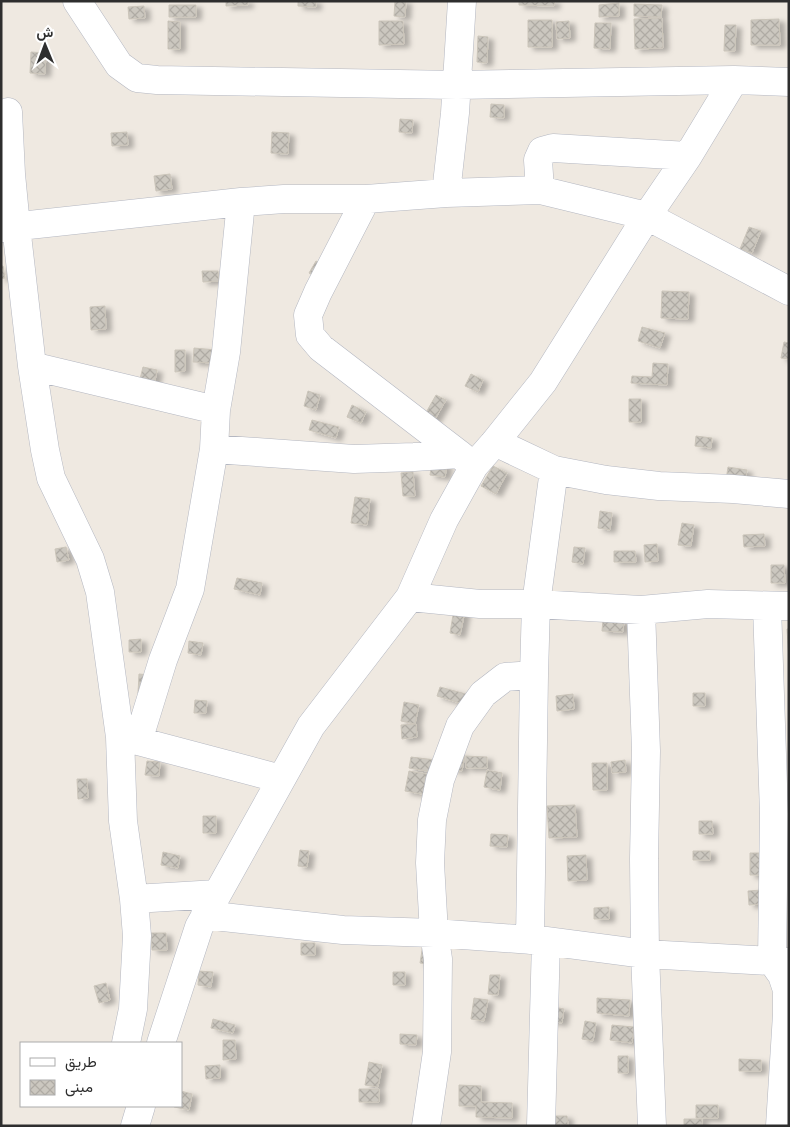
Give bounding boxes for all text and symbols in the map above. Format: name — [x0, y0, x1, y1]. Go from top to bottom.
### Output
north arrow — [20, 20, 70, 70]
text: ش — [36, 24, 54, 41]
legend — [20, 1042, 182, 1107]
text: طريق — [65, 1053, 97, 1072]
text: مبنى — [65, 1078, 93, 1097]

